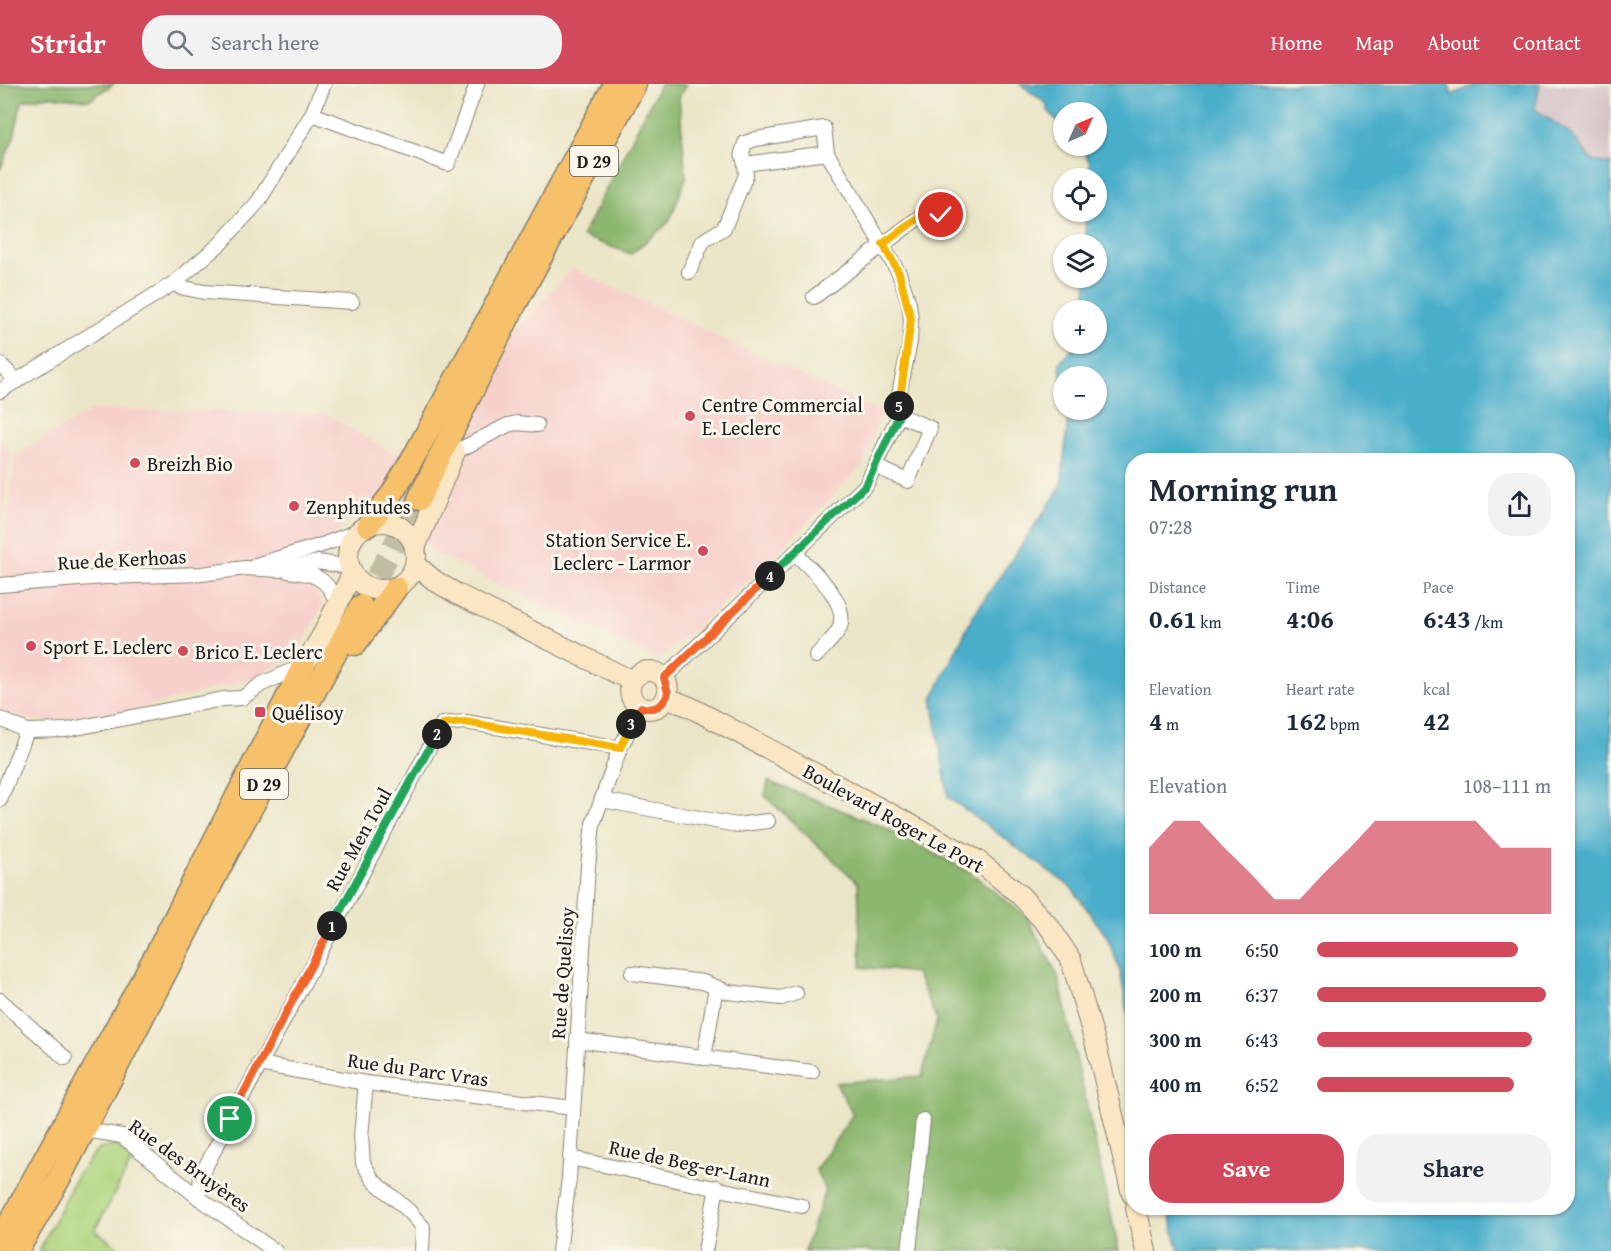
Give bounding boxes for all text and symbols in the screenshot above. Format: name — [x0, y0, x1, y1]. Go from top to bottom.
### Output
search box — [142, 15, 562, 69]
text: Stridr — [30, 22, 106, 63]
icon: search — [163, 26, 196, 59]
text: Search here — [211, 26, 319, 58]
text: Home — [1271, 27, 1322, 58]
text: Map — [1355, 27, 1394, 58]
text: About — [1427, 27, 1480, 58]
text: Contact — [1513, 27, 1581, 58]
north arrow — [1053, 102, 1107, 156]
map controls — [1053, 102, 1107, 420]
road number: D 29 — [570, 146, 618, 176]
button: locate — [1053, 168, 1107, 222]
pin — [915, 189, 966, 240]
icon: check — [924, 198, 957, 231]
button: layers — [1053, 234, 1107, 288]
button: + — [1053, 300, 1107, 354]
button: − — [1053, 366, 1107, 420]
place label: Centre Commercial E. Leclerc — [702, 390, 863, 442]
pin: 5 — [884, 391, 914, 421]
text: 5 — [895, 394, 903, 418]
marker: Centre Commercial E. Leclerc — [683, 409, 697, 423]
place label: Breizh Bio — [147, 449, 233, 478]
marker: Breizh Bio — [128, 456, 142, 470]
text: Morning run — [1149, 465, 1338, 513]
button: share — [1488, 473, 1551, 536]
place label: Zenphitudes — [306, 492, 411, 521]
marker: Zenphitudes — [287, 499, 301, 513]
text: 07:28 — [1149, 512, 1192, 541]
place label: Station Service E. Leclerc - Larmor — [546, 525, 691, 577]
street label: Rue de Kerhoas — [57, 541, 187, 577]
marker: Station Service E. Leclerc - Larmor — [696, 544, 710, 558]
pin: 4 — [755, 561, 785, 591]
text: 4 — [766, 564, 774, 588]
text: Distance — [1149, 575, 1206, 599]
text: Time — [1286, 575, 1320, 599]
text: Pace — [1423, 575, 1454, 599]
text: 0.61 — [1149, 599, 1197, 638]
text: 4:06 — [1286, 599, 1334, 638]
text: 6:43 — [1423, 599, 1471, 638]
text: km — [1197, 610, 1221, 634]
text: /km — [1471, 610, 1503, 634]
place label: Sport E. Leclerc — [43, 632, 172, 661]
place label: Brico E. Leclerc — [195, 637, 323, 666]
marker: Sport E. Leclerc — [24, 639, 38, 653]
marker: Brico E. Leclerc — [176, 644, 190, 658]
text: Elevation — [1149, 677, 1212, 701]
text: Heart rate — [1286, 677, 1355, 701]
text: kcal — [1423, 677, 1450, 701]
place label: Quélisoy — [272, 698, 344, 727]
text: 4 — [1149, 701, 1162, 740]
text: 162 — [1286, 701, 1326, 740]
text: 42 — [1423, 701, 1450, 740]
marker: Quélisoy — [253, 705, 267, 719]
pin: 3 — [616, 709, 646, 739]
text: 3 — [627, 712, 635, 736]
text: m — [1162, 712, 1179, 736]
text: bpm — [1326, 712, 1360, 736]
pin: 2 — [422, 719, 452, 749]
text: 2 — [433, 722, 441, 746]
street label: Boulevard Roger Le Port — [798, 756, 990, 880]
road number: D 29 — [240, 769, 288, 799]
text: Elevation — [1149, 771, 1227, 800]
text: 108–111 m — [1463, 771, 1551, 800]
street label: Rue Men Toul — [318, 782, 399, 896]
street label: Rue de Quelisoy — [543, 906, 581, 1040]
pin: 1 — [317, 911, 347, 941]
text: 1 — [328, 914, 336, 938]
text: 100 m — [1149, 935, 1202, 964]
text: 6:50 — [1245, 935, 1279, 964]
text: 200 m — [1149, 980, 1202, 1009]
text: 6:37 — [1245, 980, 1279, 1009]
text: 300 m — [1149, 1025, 1202, 1054]
text: 6:43 — [1245, 1025, 1279, 1054]
street label: Rue du Parc Vras — [346, 1045, 490, 1093]
text: 400 m — [1149, 1070, 1202, 1099]
text: 6:52 — [1245, 1070, 1279, 1099]
pin — [204, 1093, 255, 1144]
icon: arrive — [213, 1102, 246, 1135]
street label: Rue des Bruyères — [123, 1111, 257, 1219]
street label: Rue de Beg-er-Lann — [607, 1132, 773, 1194]
button: Save — [1149, 1134, 1344, 1203]
button: Share — [1356, 1134, 1551, 1203]

